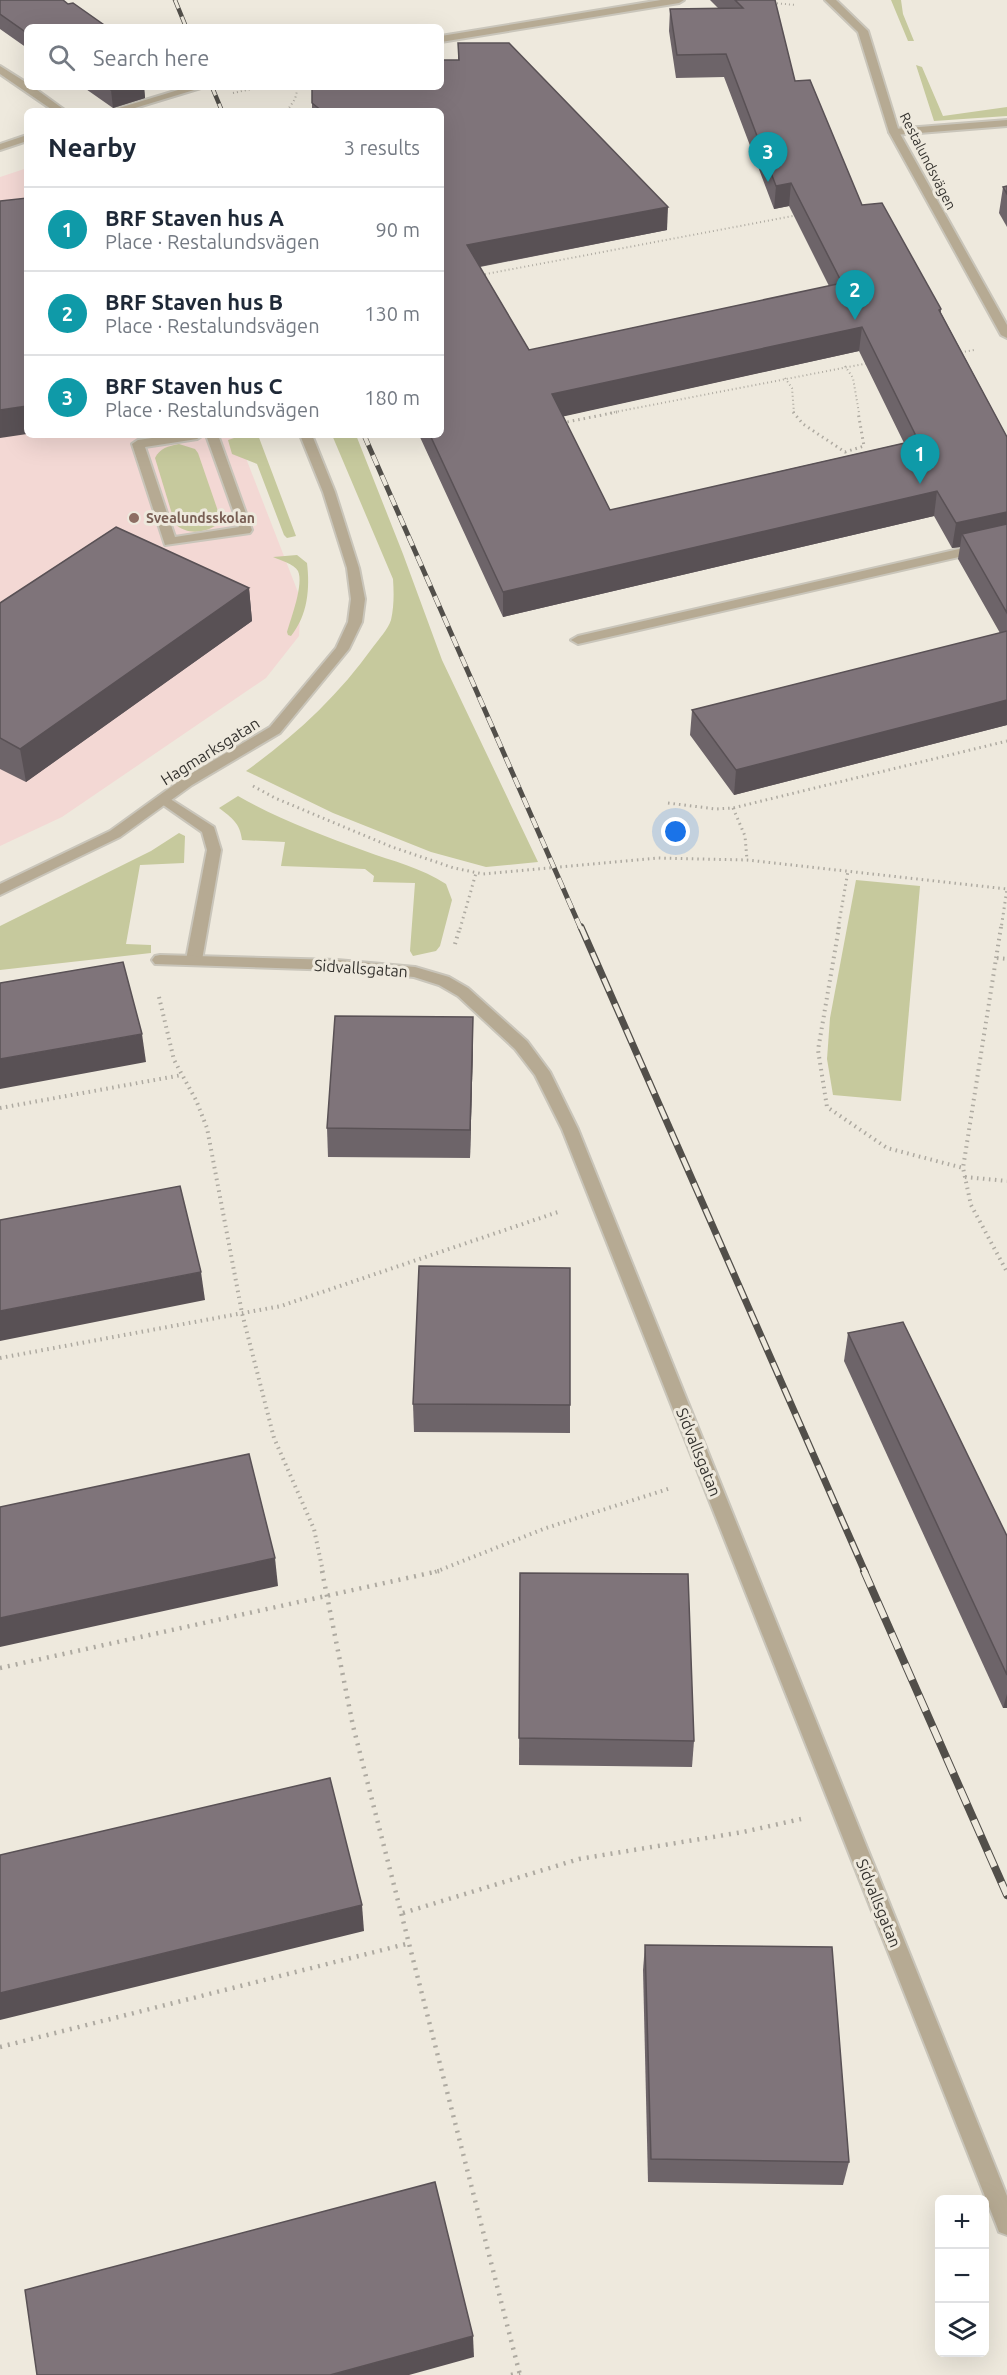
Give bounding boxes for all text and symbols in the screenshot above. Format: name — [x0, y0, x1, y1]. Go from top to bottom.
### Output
search box — [24, 24, 444, 90]
icon: search — [45, 41, 78, 74]
text: Search here — [93, 45, 209, 70]
street label: Restalundsvägen — [897, 110, 959, 212]
pin: 3 — [748, 132, 788, 182]
text: Nearby — [48, 133, 136, 162]
text: 3 results — [344, 136, 420, 159]
text: BRF Staven hus A — [105, 205, 284, 230]
text: 1 — [62, 218, 73, 241]
text: 90 m — [376, 218, 420, 241]
text: Place · Restalundsvägen — [105, 230, 320, 253]
pin: 2 — [836, 270, 874, 320]
text: BRF Staven hus B — [105, 289, 283, 314]
text: 2 — [62, 302, 73, 325]
text: 130 m — [364, 302, 420, 325]
text: Place · Restalundsvägen — [105, 314, 320, 337]
text: BRF Staven hus C — [105, 373, 283, 398]
text: 3 — [62, 386, 73, 409]
text: 180 m — [364, 386, 420, 409]
text: Place · Restalundsvägen — [105, 398, 320, 421]
pin: 1 — [900, 434, 940, 484]
place label: Svealundsskolan — [146, 510, 255, 526]
marker: Svealundsskolan — [127, 511, 141, 525]
street label: Hagmarksgatan — [157, 713, 263, 789]
your location — [661, 817, 690, 846]
street label: Sidvallsgatan — [313, 956, 409, 980]
street label: Sidvallsgatan — [673, 1405, 725, 1499]
street label: Sidvallsgatan — [853, 1856, 905, 1950]
map controls — [935, 2195, 989, 2357]
button: + — [935, 2195, 989, 2249]
button: − — [935, 2249, 989, 2303]
button: layers — [935, 2303, 989, 2357]

